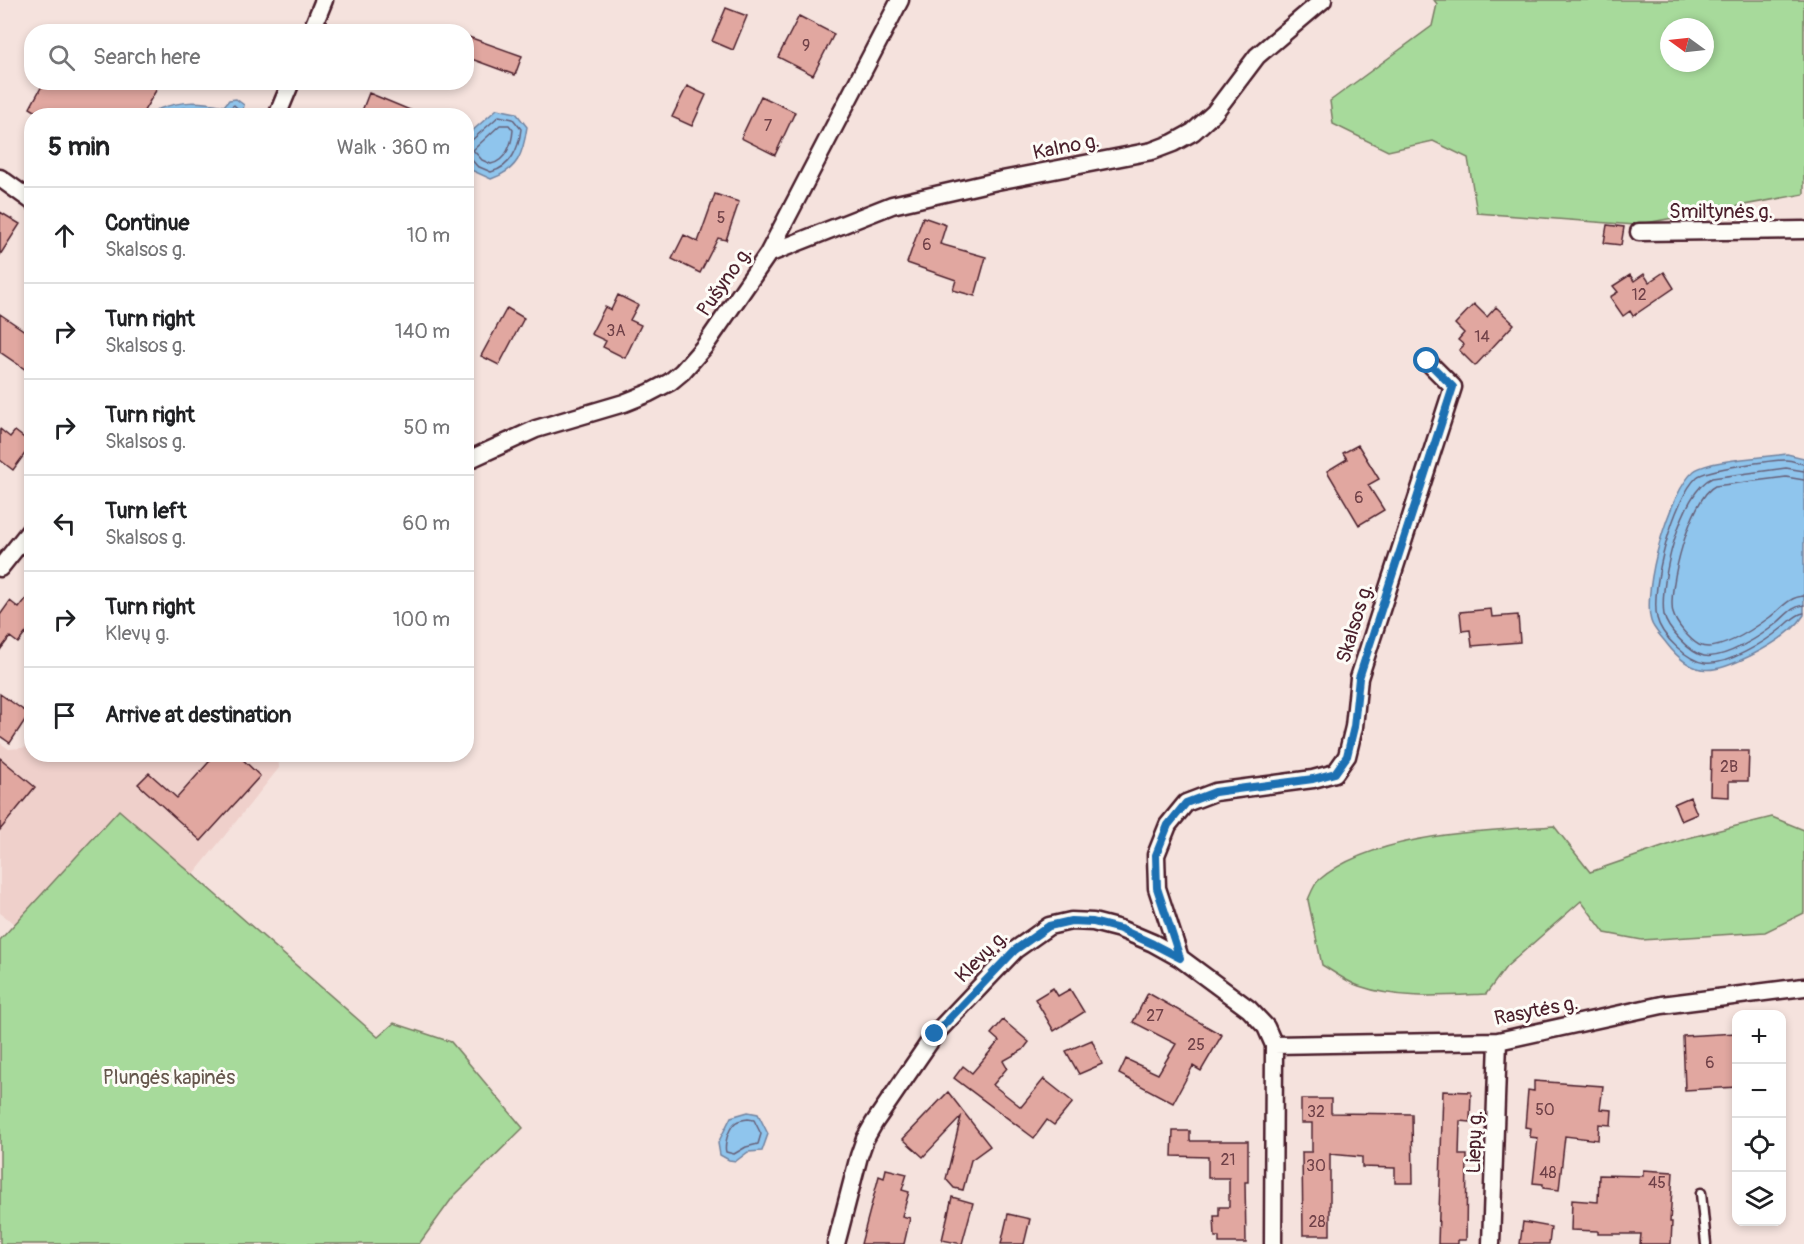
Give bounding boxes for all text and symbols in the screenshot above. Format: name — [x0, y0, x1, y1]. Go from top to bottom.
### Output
north arrow — [1660, 18, 1714, 72]
search box — [24, 24, 474, 90]
house number: 9 — [802, 36, 810, 56]
icon: search — [45, 41, 78, 74]
text: Search here — [93, 43, 200, 71]
house number: 7 — [764, 116, 773, 136]
street label: Kalno g. — [1031, 128, 1102, 165]
text: 5 min — [48, 131, 110, 163]
text: Walk · 360 m — [337, 135, 450, 160]
street label: Smiltynės g. — [1669, 199, 1773, 224]
house number: 5 — [717, 208, 725, 228]
text: Continue — [105, 209, 189, 237]
icon: ahead — [48, 219, 81, 252]
text: 10 m — [406, 223, 450, 248]
house number: 6 — [922, 235, 932, 255]
text: Skalsos g. — [105, 237, 186, 262]
street label: Pušyno g. — [691, 241, 758, 321]
house number: 12 — [1631, 285, 1647, 305]
text: Turn right — [105, 305, 195, 333]
icon: right — [48, 315, 81, 348]
text: 140 m — [395, 319, 450, 344]
house number: 3A — [606, 321, 626, 341]
house number: 14 — [1474, 327, 1490, 347]
text: Skalsos g. — [105, 333, 186, 358]
route start — [1413, 347, 1439, 373]
text: Turn right — [105, 401, 195, 429]
icon: right — [48, 411, 81, 444]
text: 50 m — [403, 415, 450, 440]
text: Skalsos g. — [105, 429, 186, 454]
house number: 6 — [1354, 488, 1364, 508]
text: Turn left — [105, 497, 187, 525]
icon: left — [48, 507, 81, 540]
text: 60 m — [403, 511, 450, 536]
text: Skalsos g. — [105, 525, 186, 550]
street label: Skalsos g. — [1331, 581, 1378, 666]
text: Turn right — [105, 593, 195, 621]
icon: right — [48, 603, 81, 636]
text: 100 m — [393, 607, 450, 632]
text: Klevų g. — [105, 621, 170, 646]
icon: arrive — [48, 699, 81, 732]
text: Arrive at destination — [105, 701, 291, 729]
house number: 2B — [1720, 757, 1738, 777]
street label: Klevų g. — [950, 925, 1013, 988]
street label: Rasytės g. — [1492, 990, 1580, 1031]
house number: 27 — [1146, 1006, 1164, 1026]
map controls — [1732, 1010, 1786, 1226]
button: + — [1732, 1010, 1786, 1064]
route end — [921, 1020, 947, 1046]
house number: 25 — [1187, 1035, 1205, 1055]
house number: 6 — [1705, 1053, 1715, 1073]
button: − — [1732, 1064, 1786, 1118]
park label: Plungės kapinės — [103, 1065, 235, 1090]
house number: 50 — [1535, 1100, 1555, 1120]
house number: 32 — [1307, 1102, 1325, 1122]
street label: Liepų g. — [1461, 1110, 1488, 1174]
button: locate — [1732, 1118, 1786, 1172]
house number: 21 — [1220, 1150, 1236, 1170]
house number: 30 — [1306, 1156, 1326, 1176]
house number: 48 — [1539, 1163, 1557, 1183]
button: layers — [1732, 1172, 1786, 1226]
house number: 45 — [1648, 1173, 1666, 1193]
house number: 28 — [1308, 1212, 1326, 1232]

